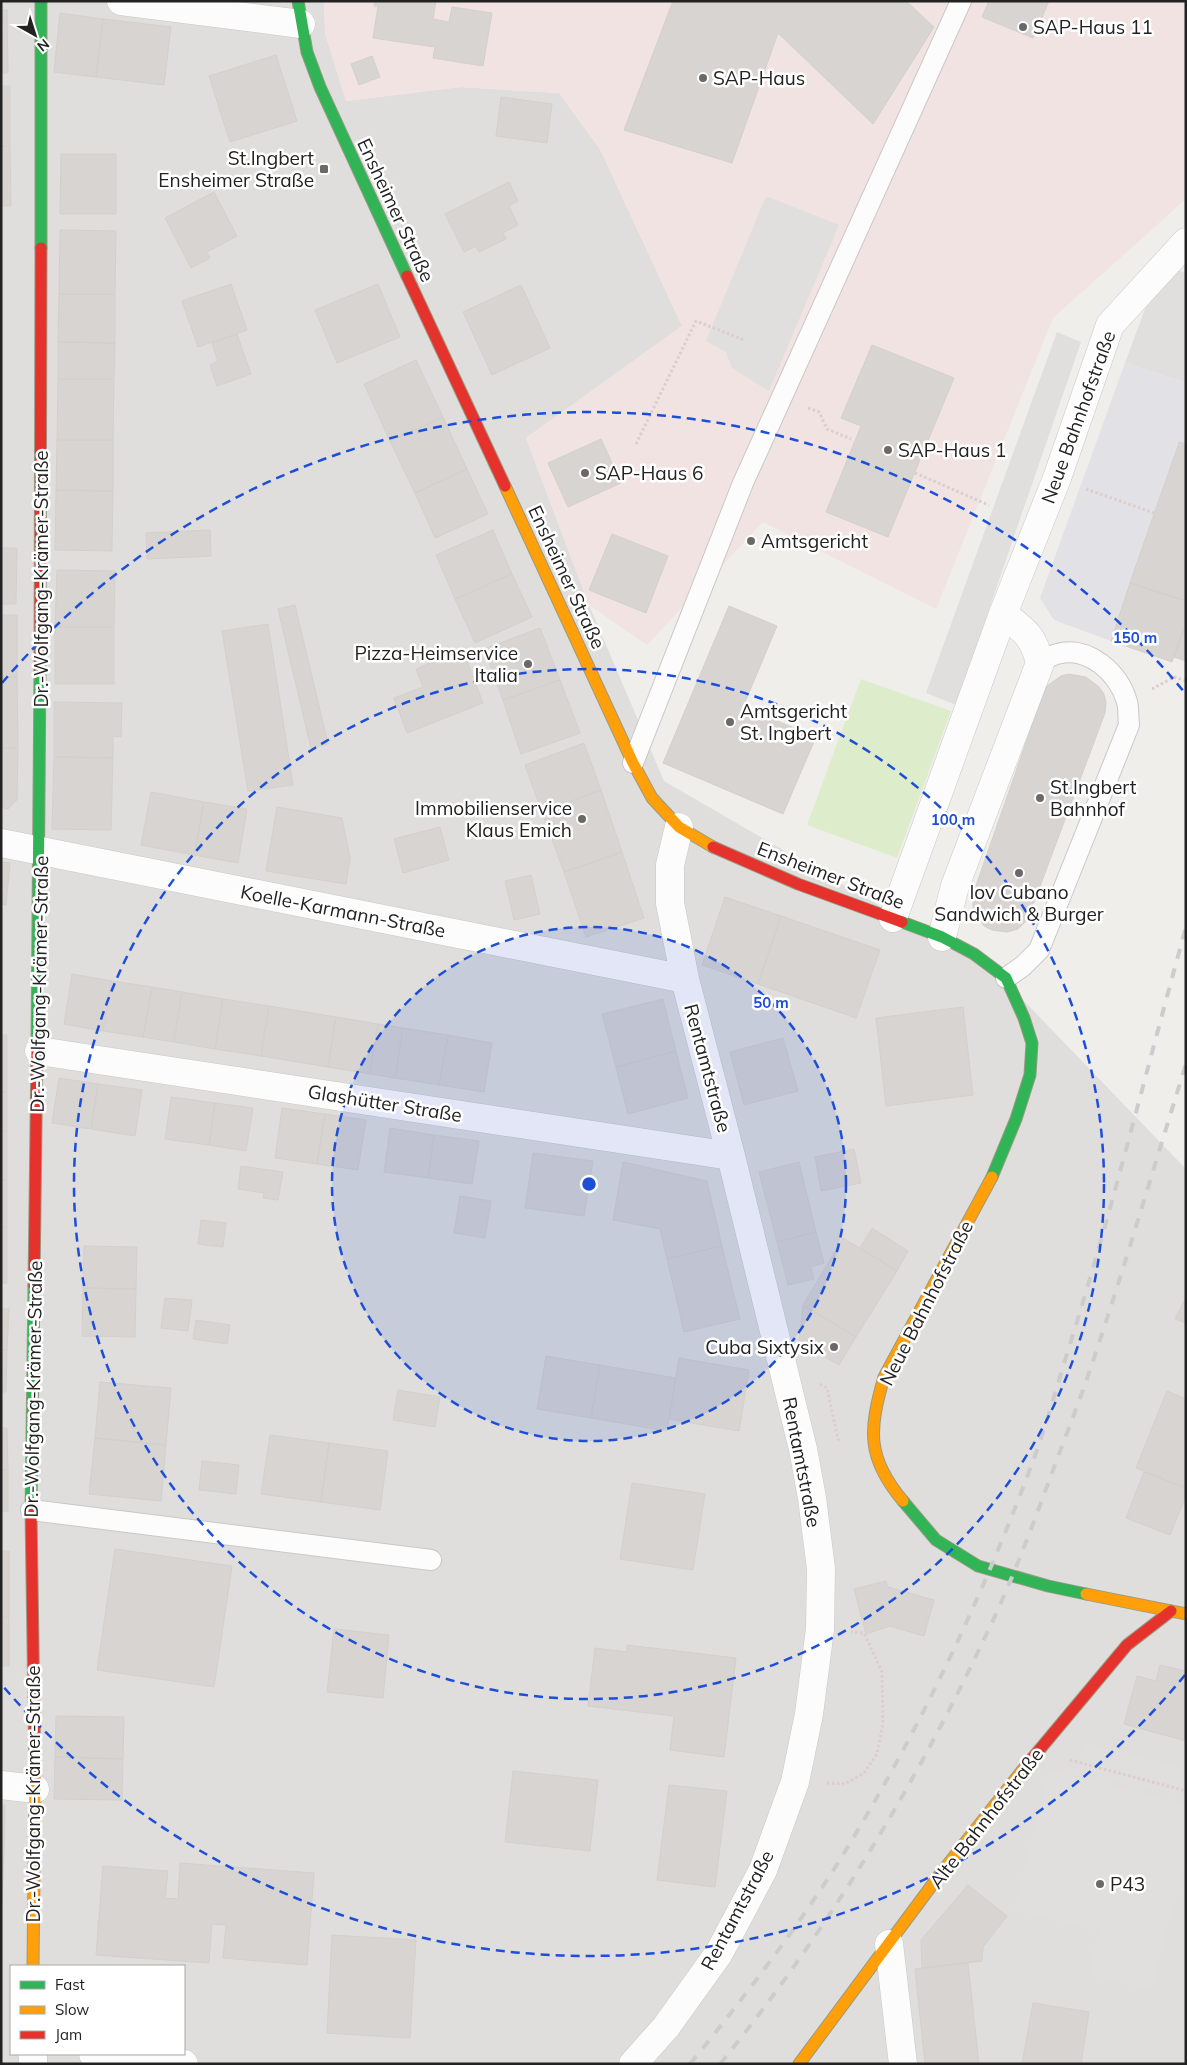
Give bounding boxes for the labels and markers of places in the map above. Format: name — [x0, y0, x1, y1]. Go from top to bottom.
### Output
place label: SAP-Haus 11 — [1033, 15, 1153, 39]
marker: SAP-Haus 11 — [1017, 21, 1029, 33]
place label: SAP-Haus — [713, 66, 805, 90]
marker: SAP-Haus — [697, 72, 709, 84]
place label: St.Ingbert Ensheimer Straße — [158, 146, 314, 192]
marker: St.Ingbert Ensheimer Straße — [318, 163, 330, 175]
place label: SAP-Haus 1 — [898, 438, 1006, 462]
marker: SAP-Haus 1 — [882, 444, 894, 456]
place label: SAP-Haus 6 — [595, 461, 703, 485]
marker: SAP-Haus 6 — [579, 467, 591, 479]
place label: Amtsgericht — [761, 529, 868, 553]
marker: Amtsgericht — [745, 535, 757, 547]
place label: Pizza-Heimservice Italia — [354, 641, 518, 687]
marker: Pizza-Heimservice Italia — [522, 658, 534, 670]
place label: Amtsgericht St. Ingbert — [740, 699, 847, 745]
marker: Amtsgericht St. Ingbert — [724, 716, 736, 728]
place label: St.Ingbert Bahnhof — [1050, 775, 1137, 821]
marker: St.Ingbert Bahnhof — [1034, 792, 1046, 804]
place label: Immobilienservice Klaus Emich — [415, 796, 572, 842]
marker: Immobilienservice Klaus Emich — [576, 813, 588, 825]
marker: Iov Cubano Sandwich & Burger — [1013, 867, 1025, 879]
place label: Iov Cubano Sandwich & Burger — [934, 880, 1104, 926]
centre of rings — [580, 1175, 598, 1193]
place label: Cuba Sixtysix — [705, 1335, 824, 1359]
marker: Cuba Sixtysix — [828, 1341, 840, 1353]
place label: P43 — [1110, 1872, 1145, 1896]
marker: P43 — [1094, 1878, 1106, 1890]

